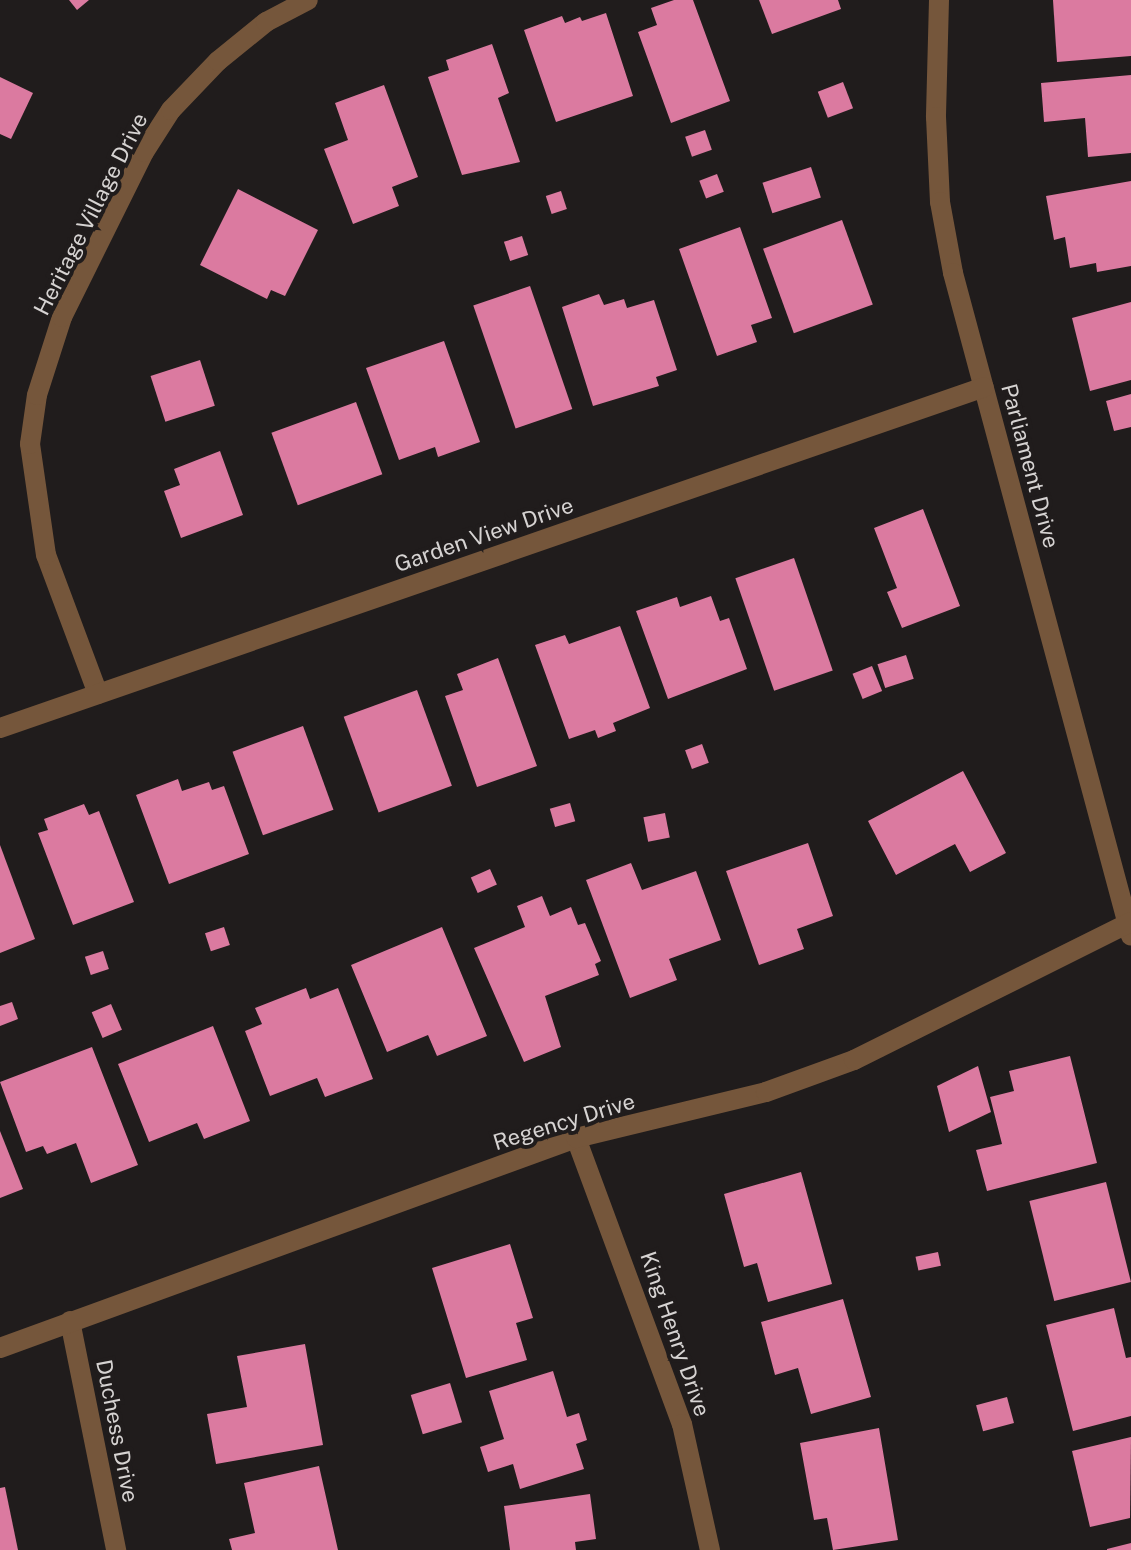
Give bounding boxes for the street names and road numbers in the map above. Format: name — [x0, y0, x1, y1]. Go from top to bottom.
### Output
street label: Heritage Village Drive — [28, 108, 154, 320]
street label: Parliament Drive — [995, 381, 1065, 551]
street label: Garden View Drive — [391, 492, 577, 578]
street label: Regency Drive — [490, 1088, 638, 1156]
street label: King Henry Drive — [634, 1248, 716, 1420]
street label: Duchess Drive — [90, 1357, 144, 1505]

